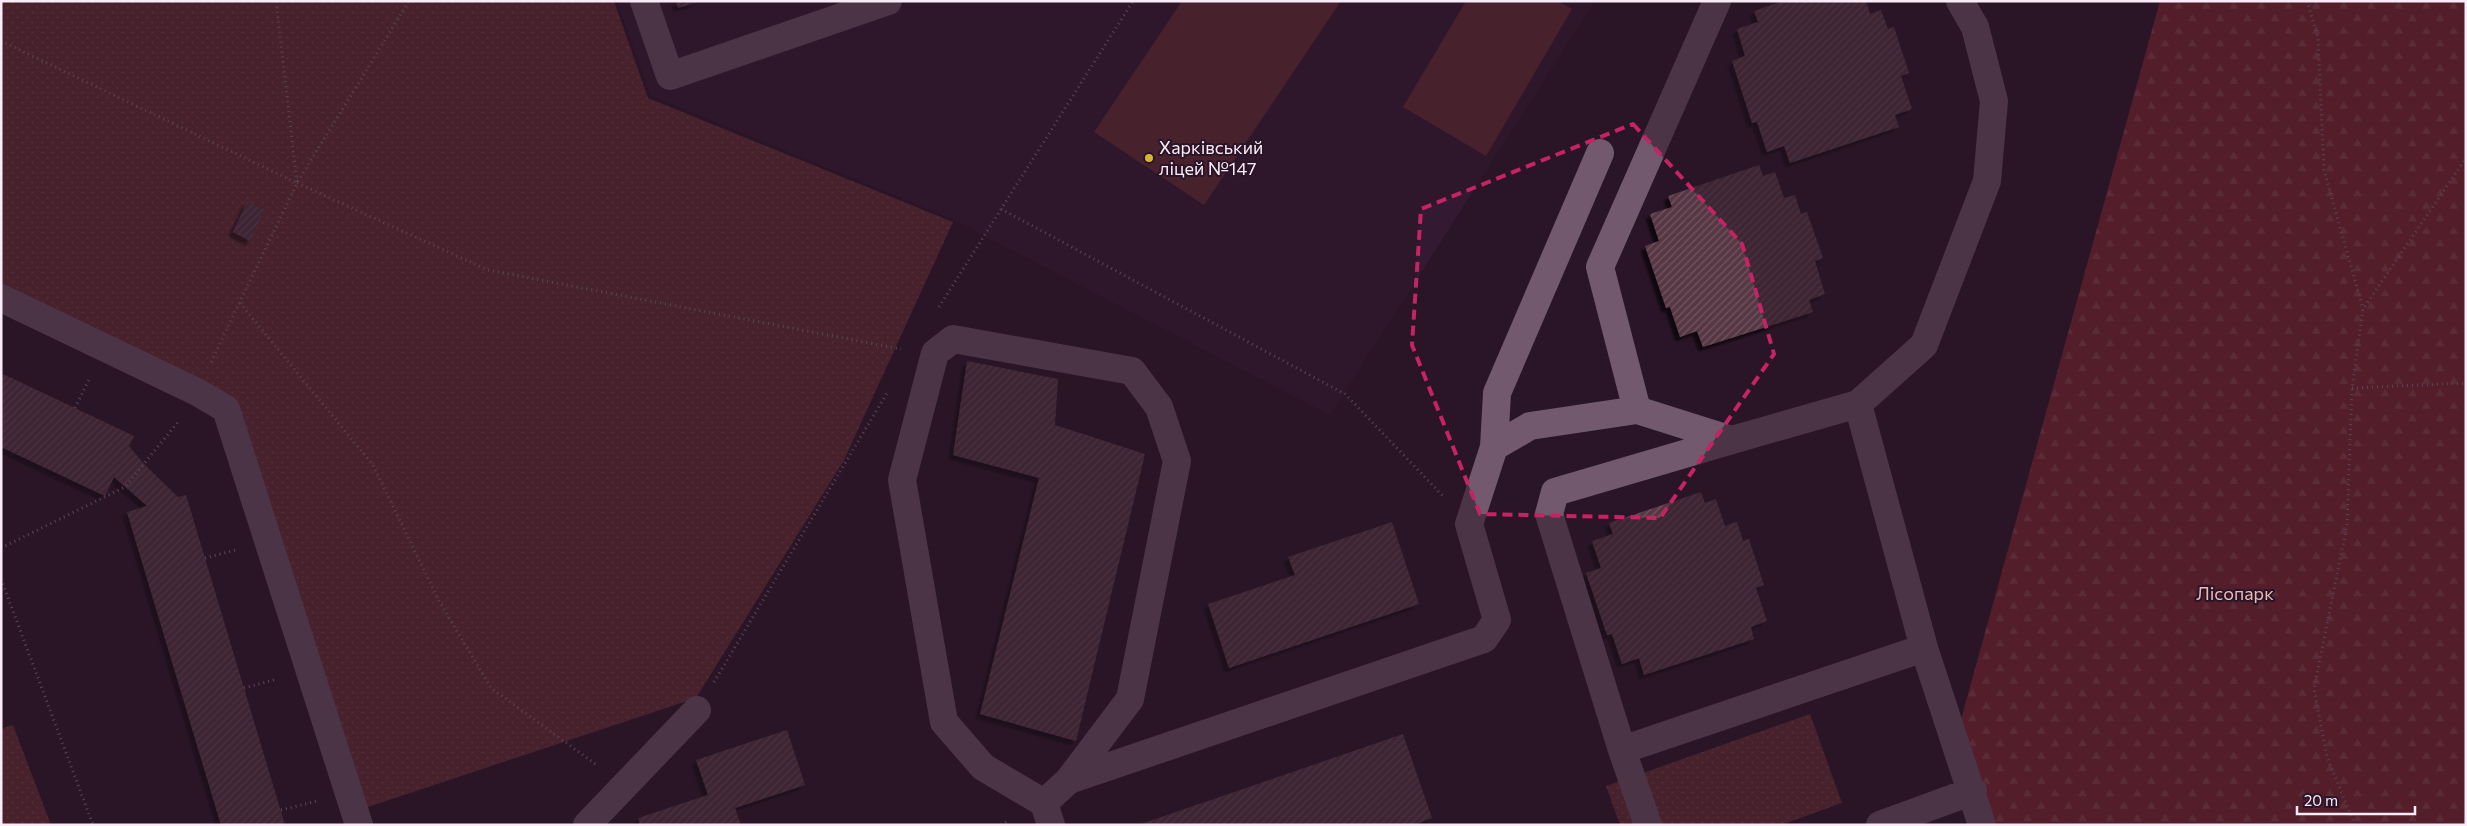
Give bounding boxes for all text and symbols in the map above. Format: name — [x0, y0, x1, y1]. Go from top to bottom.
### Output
place label: Харківський ліцей №147 — [1159, 136, 1263, 179]
marker: Харківський ліцей №147 — [1143, 152, 1155, 164]
park label: Лісопарк — [2196, 582, 2274, 604]
scale bar — [2297, 784, 2414, 816]
text: 20 m — [2304, 791, 2338, 809]

